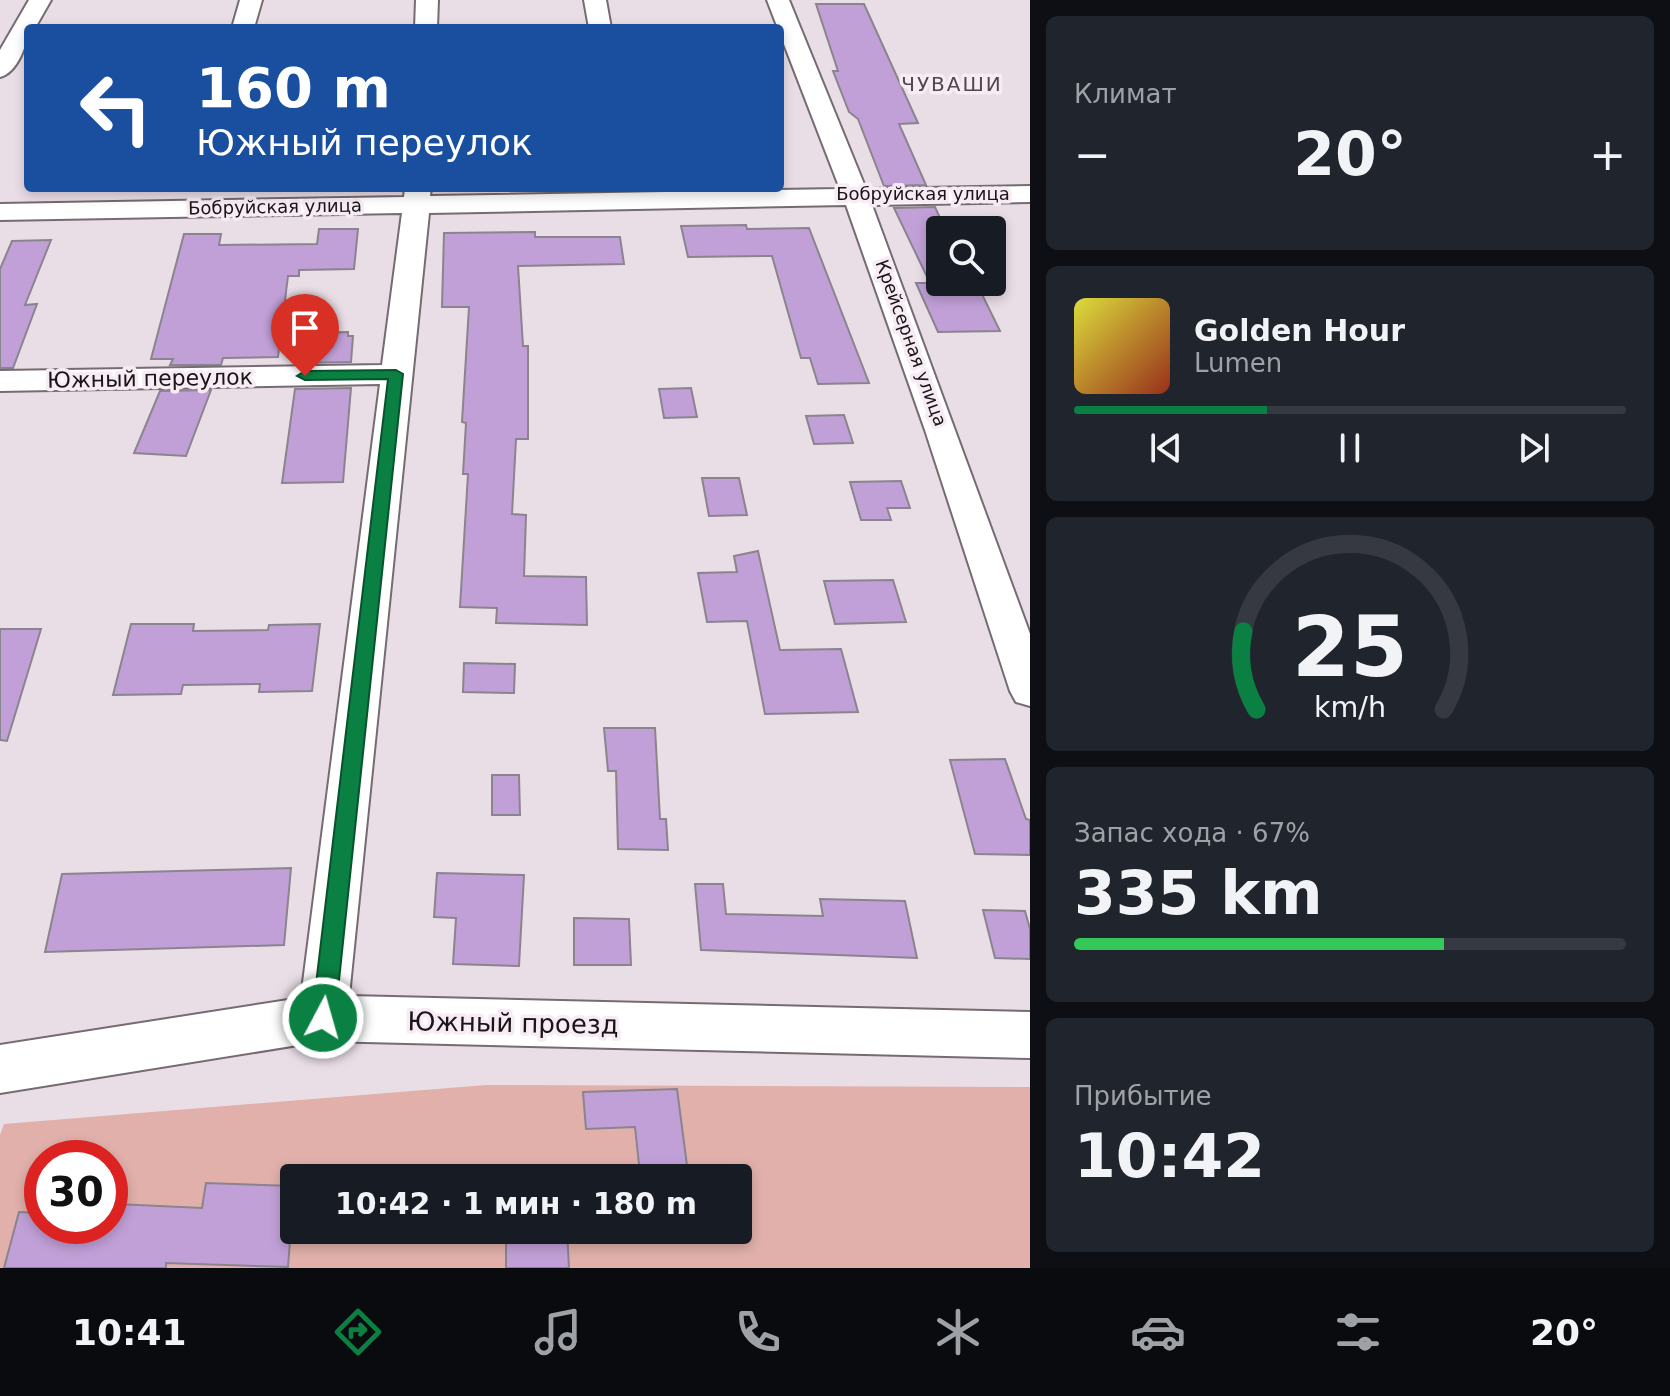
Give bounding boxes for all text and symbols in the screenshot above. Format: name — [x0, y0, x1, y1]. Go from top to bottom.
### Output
text: 160 m — [196, 55, 391, 120]
icon: left — [64, 56, 168, 160]
district label: ЧУВАШИ — [901, 72, 1003, 96]
text: Климат — [1074, 79, 1177, 109]
text: 20° — [1293, 119, 1407, 189]
text: Южный переулок — [196, 122, 533, 163]
text: − — [1074, 129, 1111, 180]
text: + — [1589, 129, 1626, 180]
street label: Бобруйская улица — [836, 183, 1010, 204]
street label: Бобруйская улица — [188, 194, 362, 219]
map controls — [926, 216, 1006, 296]
button: search — [926, 216, 1006, 296]
street label: Крейсерная улица — [872, 257, 951, 429]
pin — [271, 294, 339, 376]
icon: arrive — [283, 306, 327, 350]
text: Golden Hour — [1194, 313, 1405, 348]
text: Lumen — [1194, 348, 1282, 378]
street label: Южный переулок — [47, 364, 253, 393]
icon: previous — [1144, 426, 1188, 470]
icon: pause — [1328, 426, 1372, 470]
icon: next — [1512, 426, 1556, 470]
text: 25 — [1292, 599, 1408, 696]
text: km/h — [1314, 690, 1386, 724]
text: Запас хода · 67% — [1074, 818, 1310, 848]
text: 335 km — [1074, 858, 1323, 928]
position arrow — [281, 976, 365, 1060]
street label: Южный проезд — [407, 1006, 619, 1040]
text: Прибытие — [1074, 1081, 1212, 1111]
text: 10:42 — [1074, 1121, 1265, 1191]
speed limit sign: 30 — [24, 1140, 128, 1244]
text: 10:42 · 1 мин · 180 m — [335, 1186, 697, 1221]
icon: directions — [330, 1304, 386, 1360]
icon: music — [530, 1304, 586, 1360]
icon: phone — [730, 1304, 786, 1360]
icon: climate — [930, 1304, 986, 1360]
icon: car — [1130, 1304, 1186, 1360]
icon: filters — [1330, 1304, 1386, 1360]
text: 10:41 — [72, 1312, 187, 1353]
text: 20° — [1530, 1312, 1598, 1353]

